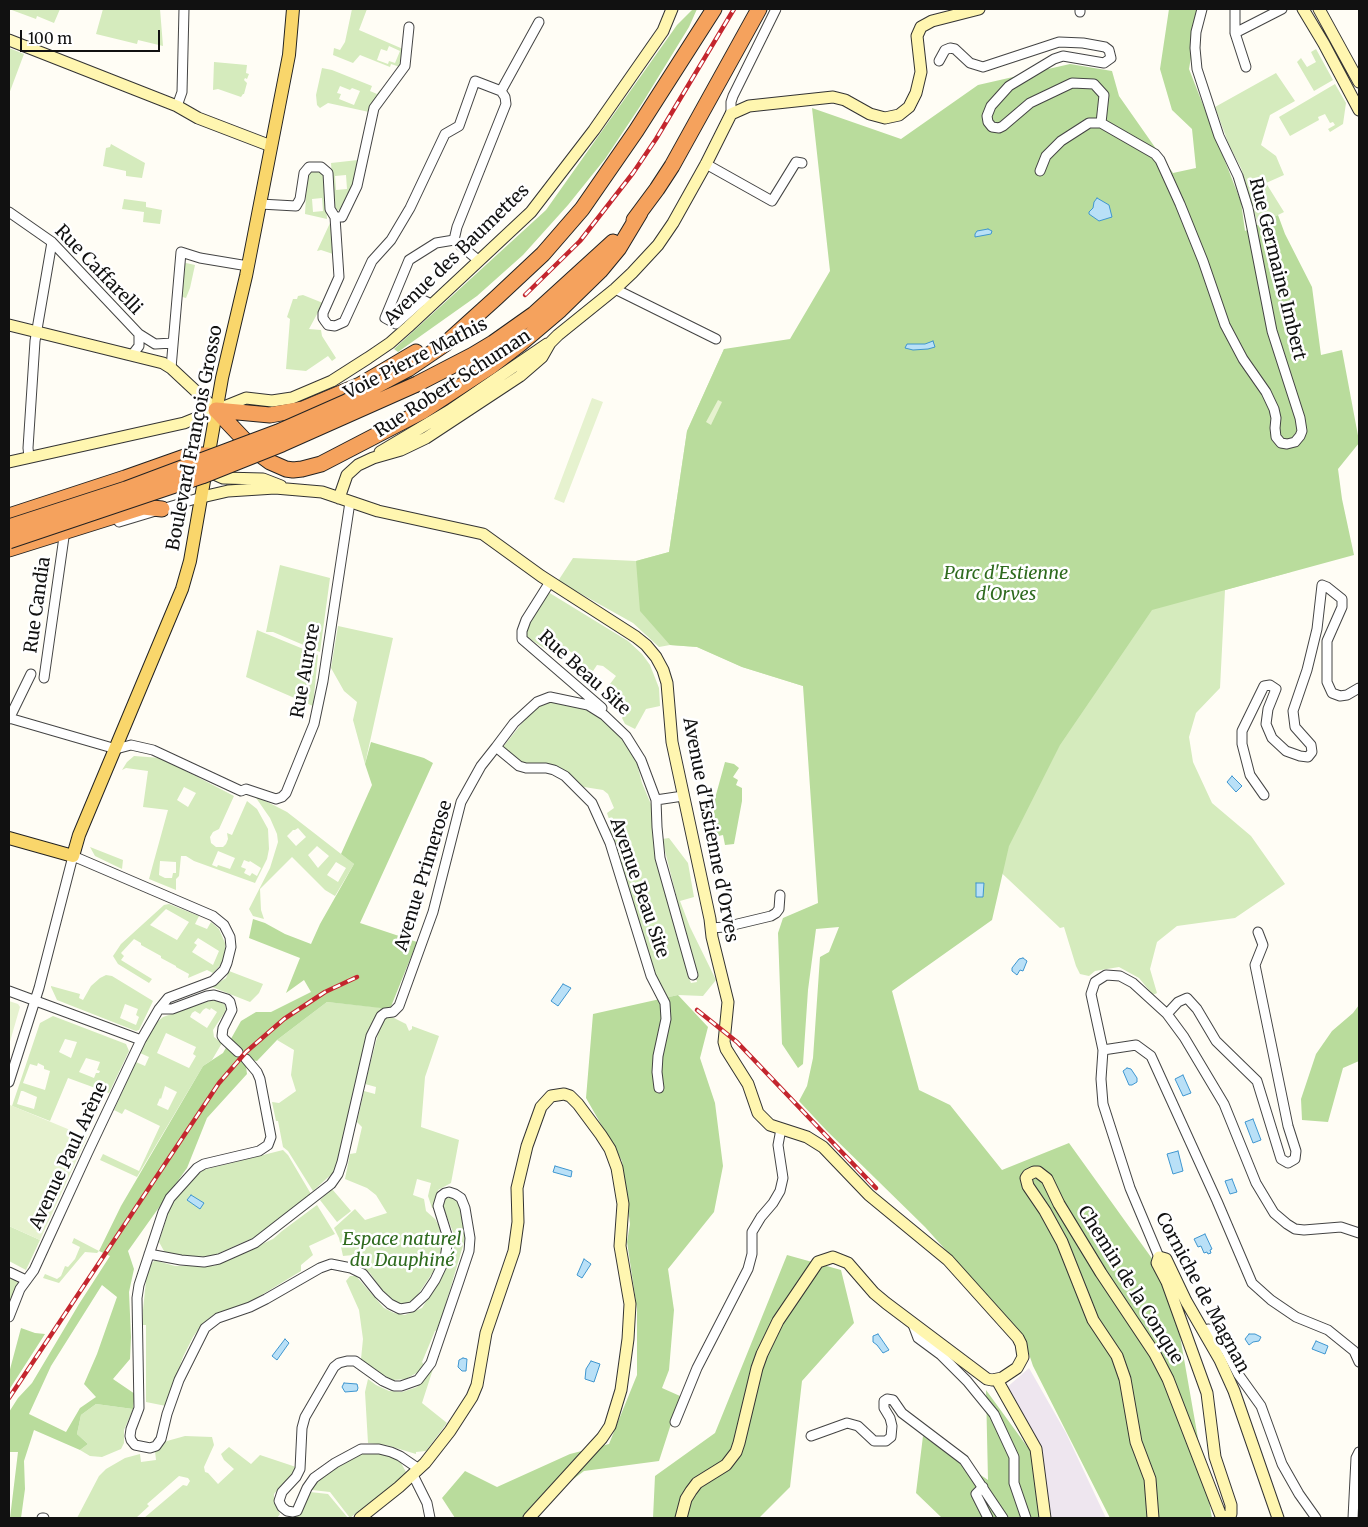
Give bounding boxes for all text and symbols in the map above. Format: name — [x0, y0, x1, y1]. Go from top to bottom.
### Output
scale bar — [22, 20, 162, 52]
text: 100 m — [28, 29, 72, 48]
street label: Rue Germaine Imbert — [1244, 176, 1310, 362]
street label: Avenue des Baumettes — [380, 180, 534, 330]
street label: Rue Caffarelli — [50, 221, 146, 319]
street label: Voie Pierre Mathis — [341, 314, 491, 404]
street label: Boulevard François Grosso — [163, 324, 227, 552]
street label: Rue Robert Schuman — [371, 325, 535, 443]
street label: Rue Candia — [21, 555, 55, 655]
park label: Parc d'Estienne d'Orves — [944, 563, 1068, 606]
street label: Rue Aurore — [287, 622, 325, 720]
street label: Rue Beau Site — [534, 626, 634, 720]
street label: Avenue d'Estienne d'Orves — [678, 716, 742, 944]
street label: Avenue Primerose — [391, 798, 457, 954]
street label: Avenue Beau Site — [605, 815, 673, 961]
street label: Avenue Paul Arène — [25, 1079, 113, 1233]
street label: Chemin de la Conque — [1073, 1202, 1187, 1368]
street label: Corniche de Magnan — [1150, 1209, 1254, 1377]
park label: Espace naturel du Dauphiné — [342, 1229, 462, 1272]

